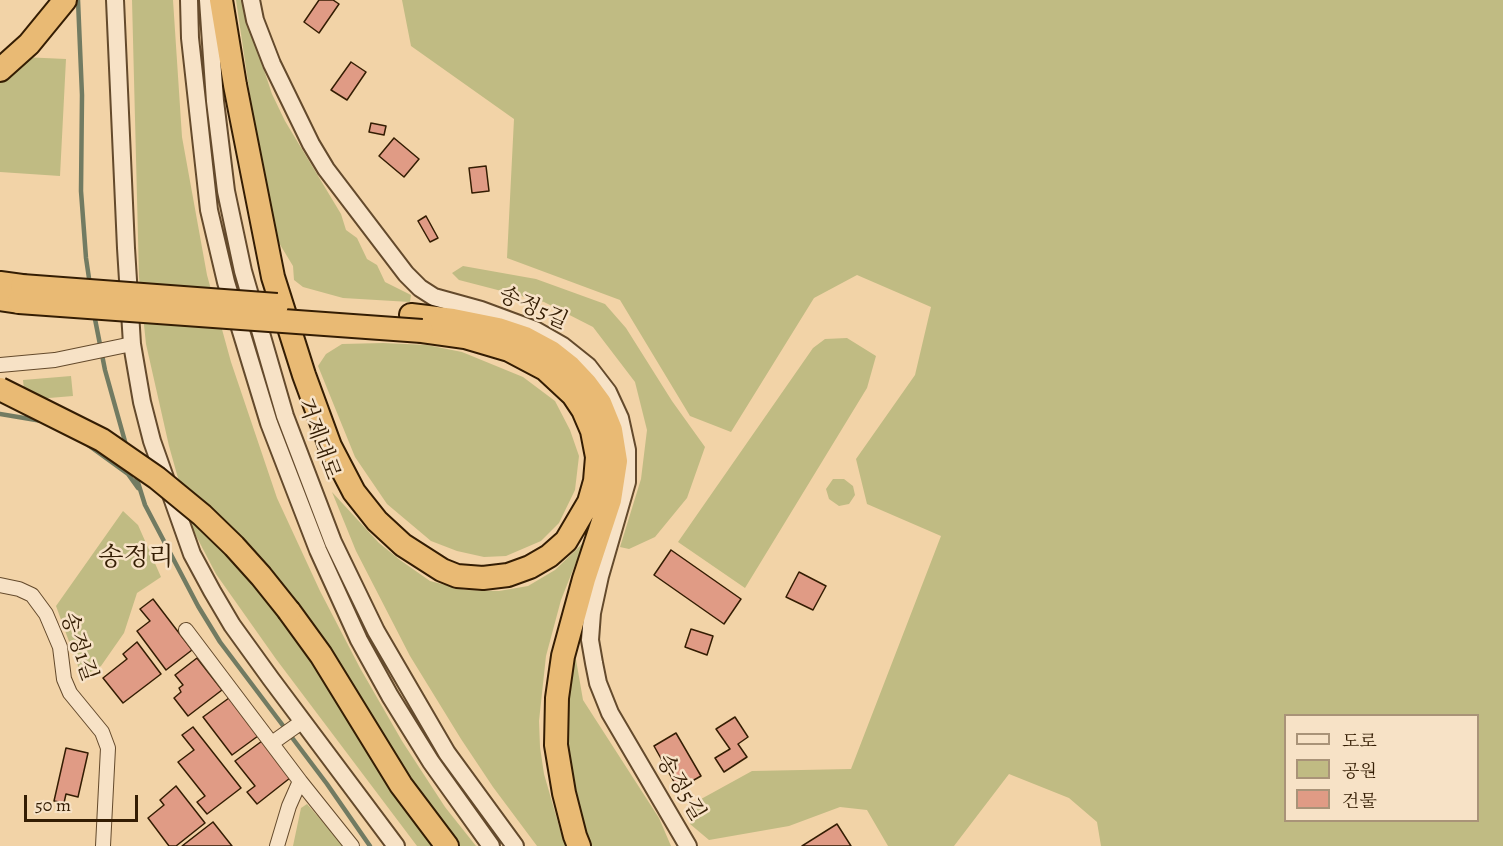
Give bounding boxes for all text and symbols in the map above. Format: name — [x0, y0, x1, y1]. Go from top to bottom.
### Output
street label: 송정5길 — [494, 282, 572, 336]
street label: 거제대로 — [291, 395, 345, 483]
district label: 송정리 — [98, 543, 174, 575]
street label: 송정1길 — [54, 609, 102, 685]
legend — [1284, 714, 1479, 822]
text: 도로 — [1342, 729, 1377, 753]
street label: 송정5길 — [650, 750, 710, 826]
text: 공원 — [1342, 759, 1377, 783]
scale bar — [27, 783, 141, 821]
text: 건물 — [1342, 789, 1377, 813]
text: 50 m — [35, 793, 71, 817]

